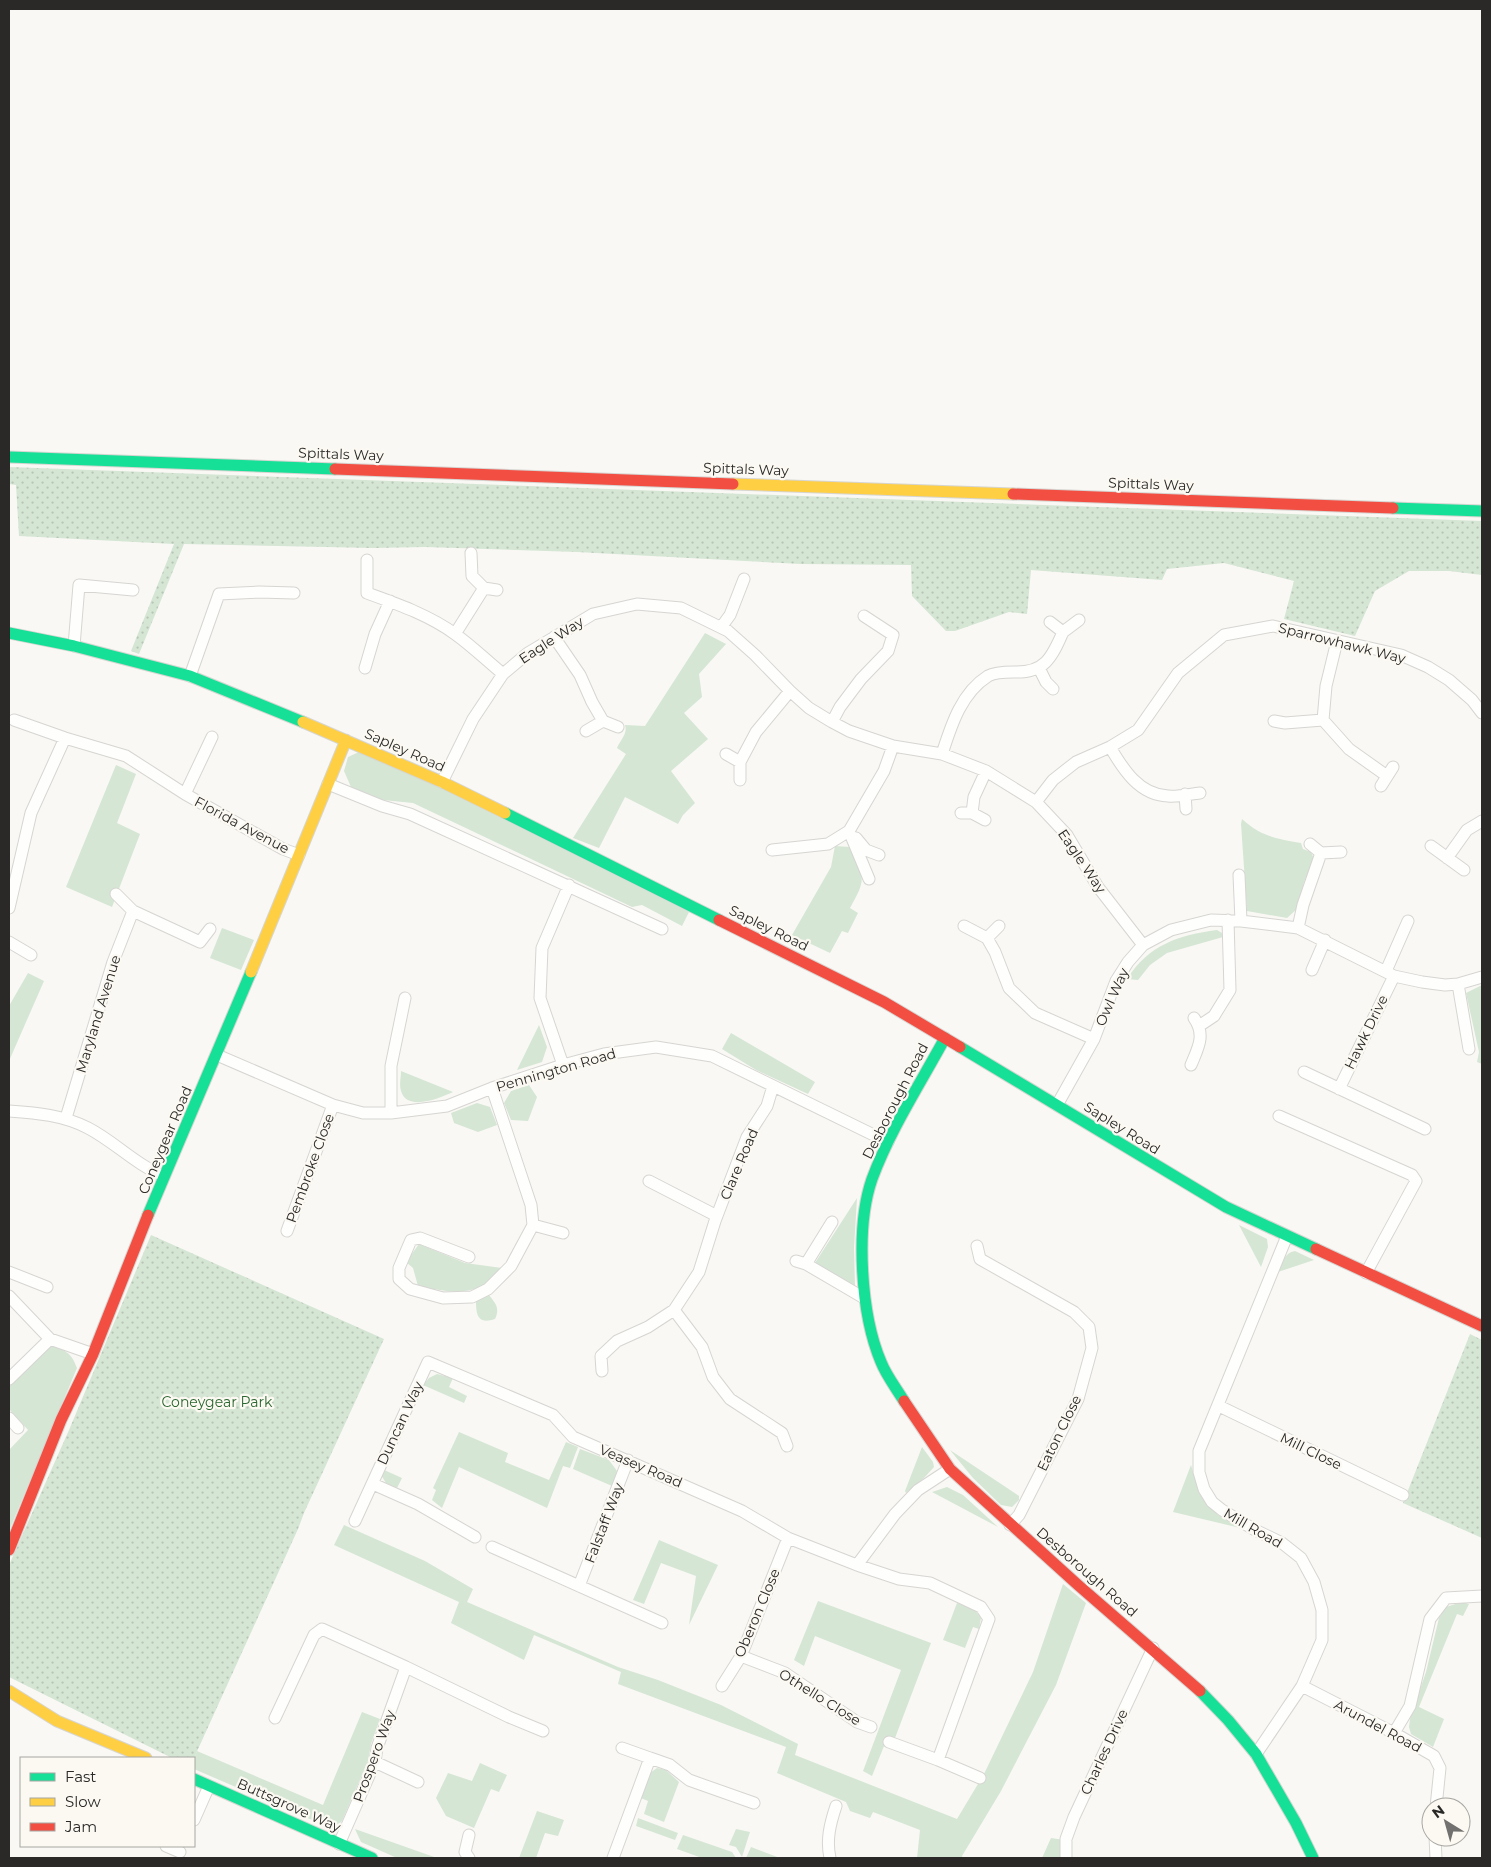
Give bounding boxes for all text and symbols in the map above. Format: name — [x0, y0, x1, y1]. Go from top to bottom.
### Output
street label: Spittals Way — [298, 444, 384, 465]
street label: Spittals Way — [703, 459, 789, 480]
street label: Spittals Way — [1108, 474, 1194, 495]
street label: Eagle Way — [515, 612, 587, 668]
street label: Sparrowhawk Way — [1277, 618, 1408, 668]
street label: Sapley Road — [362, 724, 448, 776]
street label: Florida Avenue — [191, 792, 293, 858]
street label: Eagle Way — [1054, 826, 1110, 897]
street label: Sapley Road — [726, 901, 812, 955]
street label: Maryland Avenue — [72, 953, 124, 1075]
street label: Owl Way — [1091, 965, 1133, 1029]
street label: Hawk Drive — [1340, 992, 1392, 1072]
street label: Desborough Road — [858, 1040, 932, 1162]
street label: Pennington Road — [494, 1044, 618, 1096]
street label: Coneygear Road — [134, 1083, 196, 1197]
street label: Sapley Road — [1081, 1097, 1163, 1159]
street label: Pembroke Close — [282, 1111, 338, 1225]
street label: Clare Road — [716, 1125, 762, 1203]
street label: Duncan Way — [373, 1378, 427, 1468]
street label: Eaton Close — [1033, 1392, 1085, 1474]
park label: Coneygear Park — [162, 1393, 273, 1411]
street label: Mill Close — [1277, 1428, 1345, 1474]
street label: Veasey Road — [597, 1440, 685, 1492]
street label: Falstaff Way — [580, 1480, 628, 1566]
street label: Mill Road — [1220, 1504, 1286, 1552]
street label: Desborough Road — [1033, 1523, 1141, 1621]
street label: Oberon Close — [730, 1566, 784, 1660]
street label: Othello Close — [776, 1665, 864, 1729]
street label: Arundel Road — [1331, 1695, 1425, 1757]
street label: Charles Drive — [1076, 1706, 1132, 1798]
street label: Prospero Way — [349, 1707, 399, 1805]
legend — [20, 1757, 195, 1847]
text: Fast — [65, 1767, 96, 1786]
street label: Buttsgrove Way — [234, 1774, 344, 1836]
text: Slow — [65, 1792, 101, 1811]
north arrow — [1421, 1797, 1471, 1847]
text: N — [1428, 1801, 1448, 1822]
text: Jam — [64, 1817, 97, 1836]

